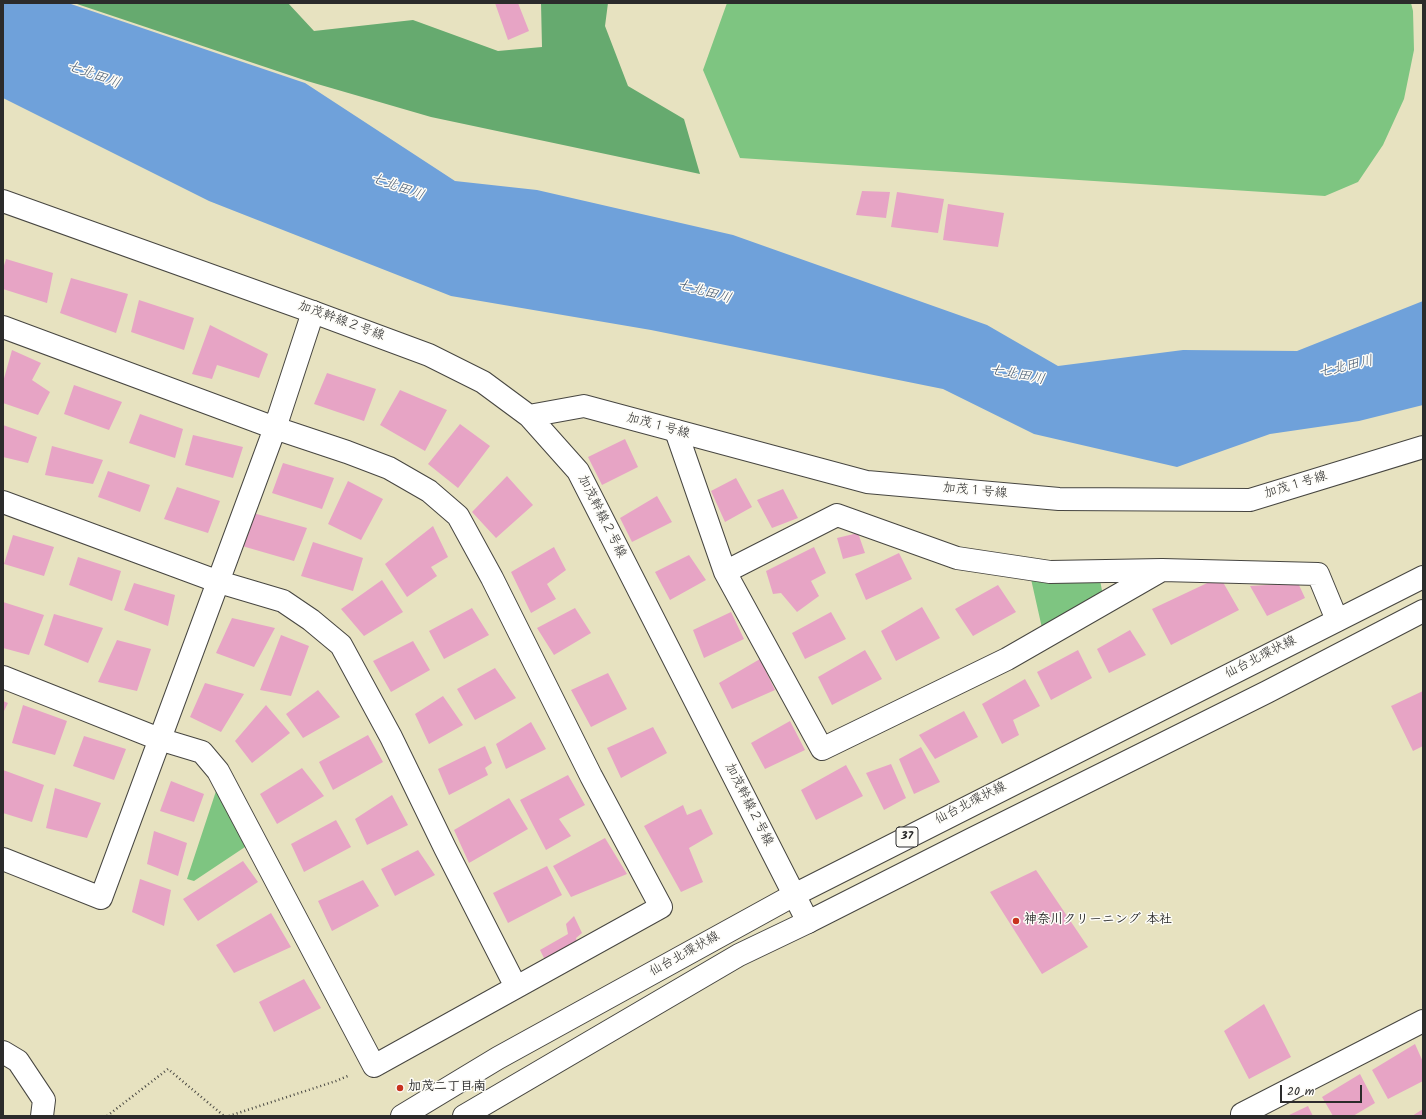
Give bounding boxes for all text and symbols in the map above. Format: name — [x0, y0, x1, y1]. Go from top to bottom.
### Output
water label: 七北田川 — [64, 59, 122, 93]
water label: 七北田川 — [368, 171, 426, 205]
water label: 七北田川 — [675, 277, 733, 309]
street label: 加茂幹線２号線 — [296, 299, 386, 345]
water label: 七北田川 — [1317, 354, 1375, 382]
water label: 七北田川 — [988, 362, 1046, 390]
street label: 加茂１号線 — [625, 411, 691, 443]
street label: 加茂１号線 — [1263, 469, 1329, 503]
street label: 加茂幹線２号線 — [573, 473, 629, 561]
street label: 加茂１号線 — [942, 481, 1008, 503]
street label: 仙台北環状線 — [1223, 633, 1299, 683]
street label: 加茂幹線２号線 — [720, 761, 776, 849]
street label: 仙台北環状線 — [933, 779, 1009, 829]
road number: 37 — [896, 827, 918, 847]
place label: 神奈川クリーニング 本社 — [1024, 913, 1172, 929]
marker: 神奈川クリーニング 本社 — [1011, 916, 1021, 926]
street label: 仙台北環状線 — [647, 929, 723, 981]
scale bar — [1282, 1077, 1364, 1103]
place label: 加茂二丁目南 — [408, 1080, 486, 1096]
text: 20 m — [1287, 1082, 1314, 1101]
marker: 加茂二丁目南 — [395, 1083, 405, 1093]

